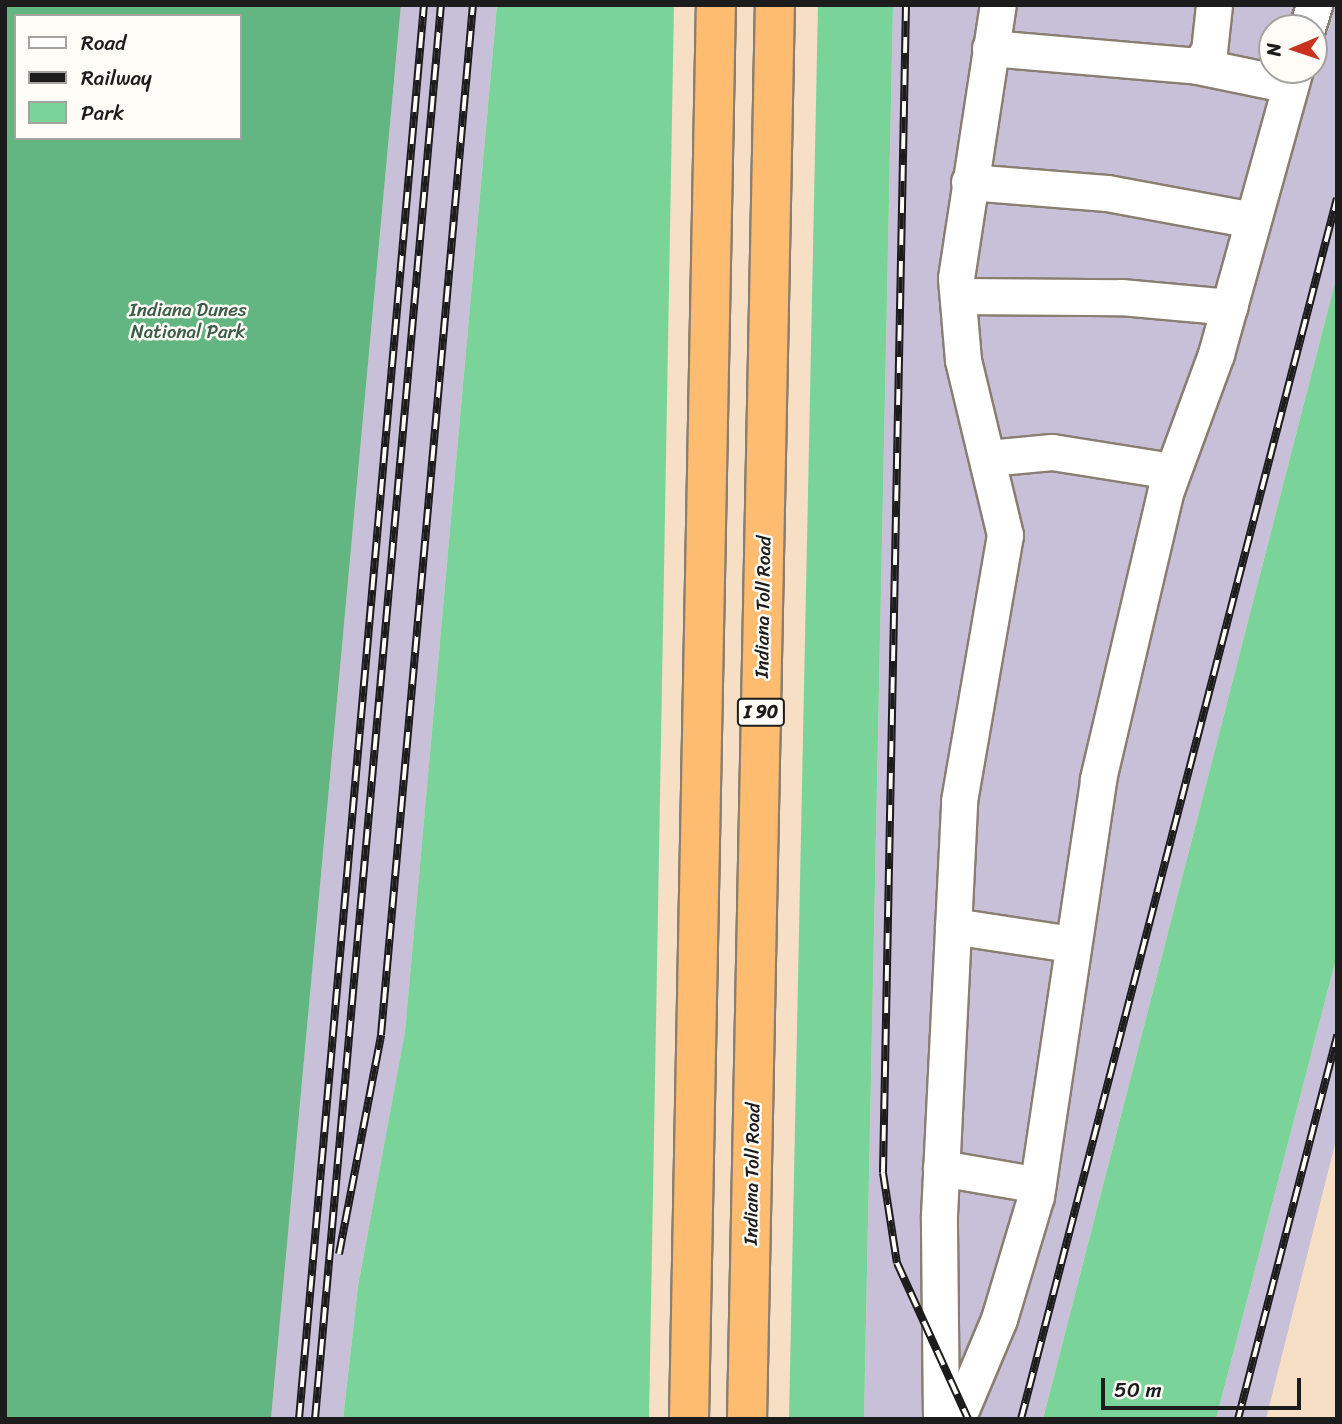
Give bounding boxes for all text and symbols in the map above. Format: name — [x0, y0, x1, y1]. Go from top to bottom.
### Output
legend — [14, 14, 242, 140]
north arrow — [1258, 14, 1328, 84]
text: Road — [81, 24, 126, 62]
text: N — [1257, 43, 1290, 57]
text: Railway — [81, 59, 152, 97]
text: Park — [81, 94, 124, 132]
park label: Indiana Dunes National Park — [129, 299, 247, 343]
street label: Indiana Toll Road — [750, 536, 776, 678]
road number: I 90 — [736, 698, 786, 726]
street label: Indiana Toll Road — [739, 1103, 765, 1245]
scale bar — [1104, 1364, 1304, 1408]
text: 50 m — [1114, 1371, 1162, 1409]

